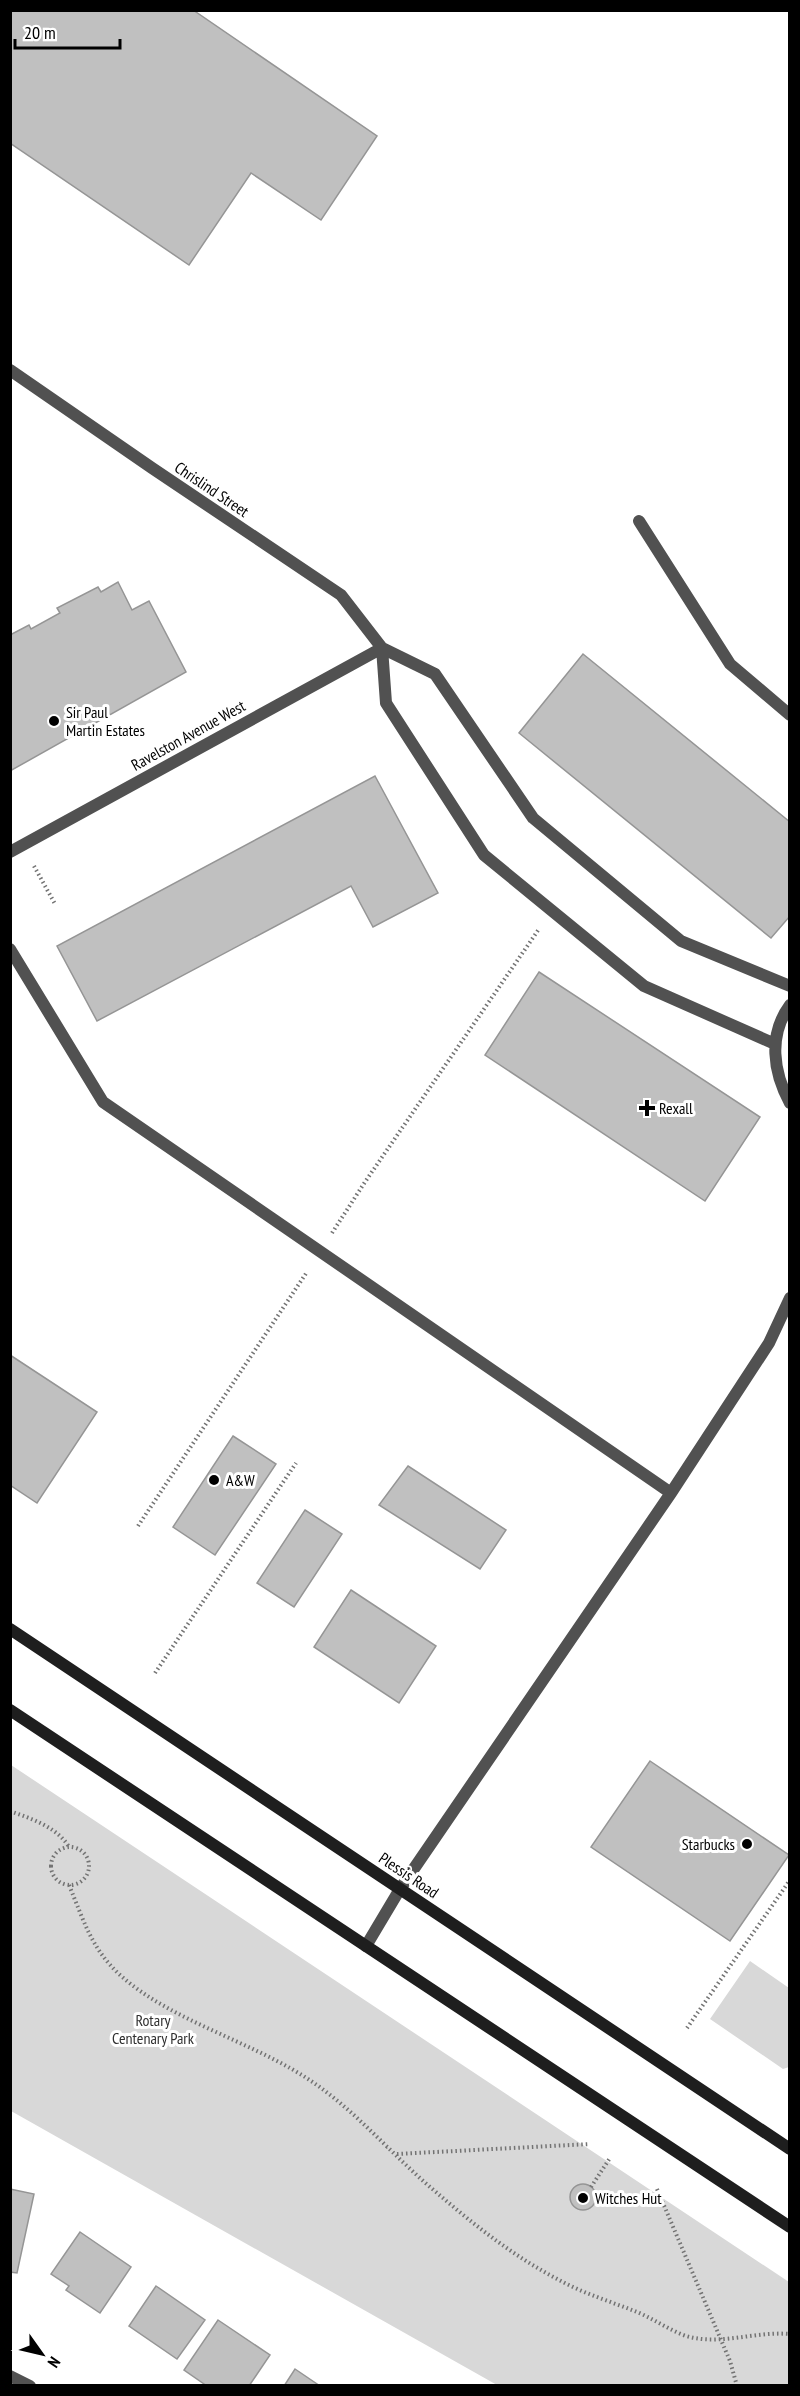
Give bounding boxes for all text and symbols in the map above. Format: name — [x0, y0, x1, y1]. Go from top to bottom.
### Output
scale bar — [15, 12, 120, 50]
text: 20 m — [24, 21, 56, 44]
street label: Chrislind Street — [171, 457, 253, 521]
street label: Ravelston Avenue West — [127, 695, 249, 775]
place label: Sir Paul Martin Estates — [66, 702, 145, 740]
marker: Sir Paul Martin Estates — [47, 714, 61, 728]
place label: Rexall — [659, 1098, 693, 1118]
marker: Rexall — [640, 1101, 654, 1115]
place label: A&W — [226, 1470, 255, 1490]
marker: A&W — [207, 1473, 221, 1487]
place label: Starbucks — [682, 1834, 735, 1854]
marker: Starbucks — [740, 1837, 754, 1851]
street label: Plessis Road — [375, 1848, 443, 1902]
park label: Rotary Centenary Park — [112, 2010, 195, 2048]
place label: Witches Hut — [595, 2188, 662, 2208]
marker: Witches Hut — [576, 2191, 590, 2205]
north arrow — [12, 2324, 72, 2384]
text: N — [44, 2353, 65, 2372]

